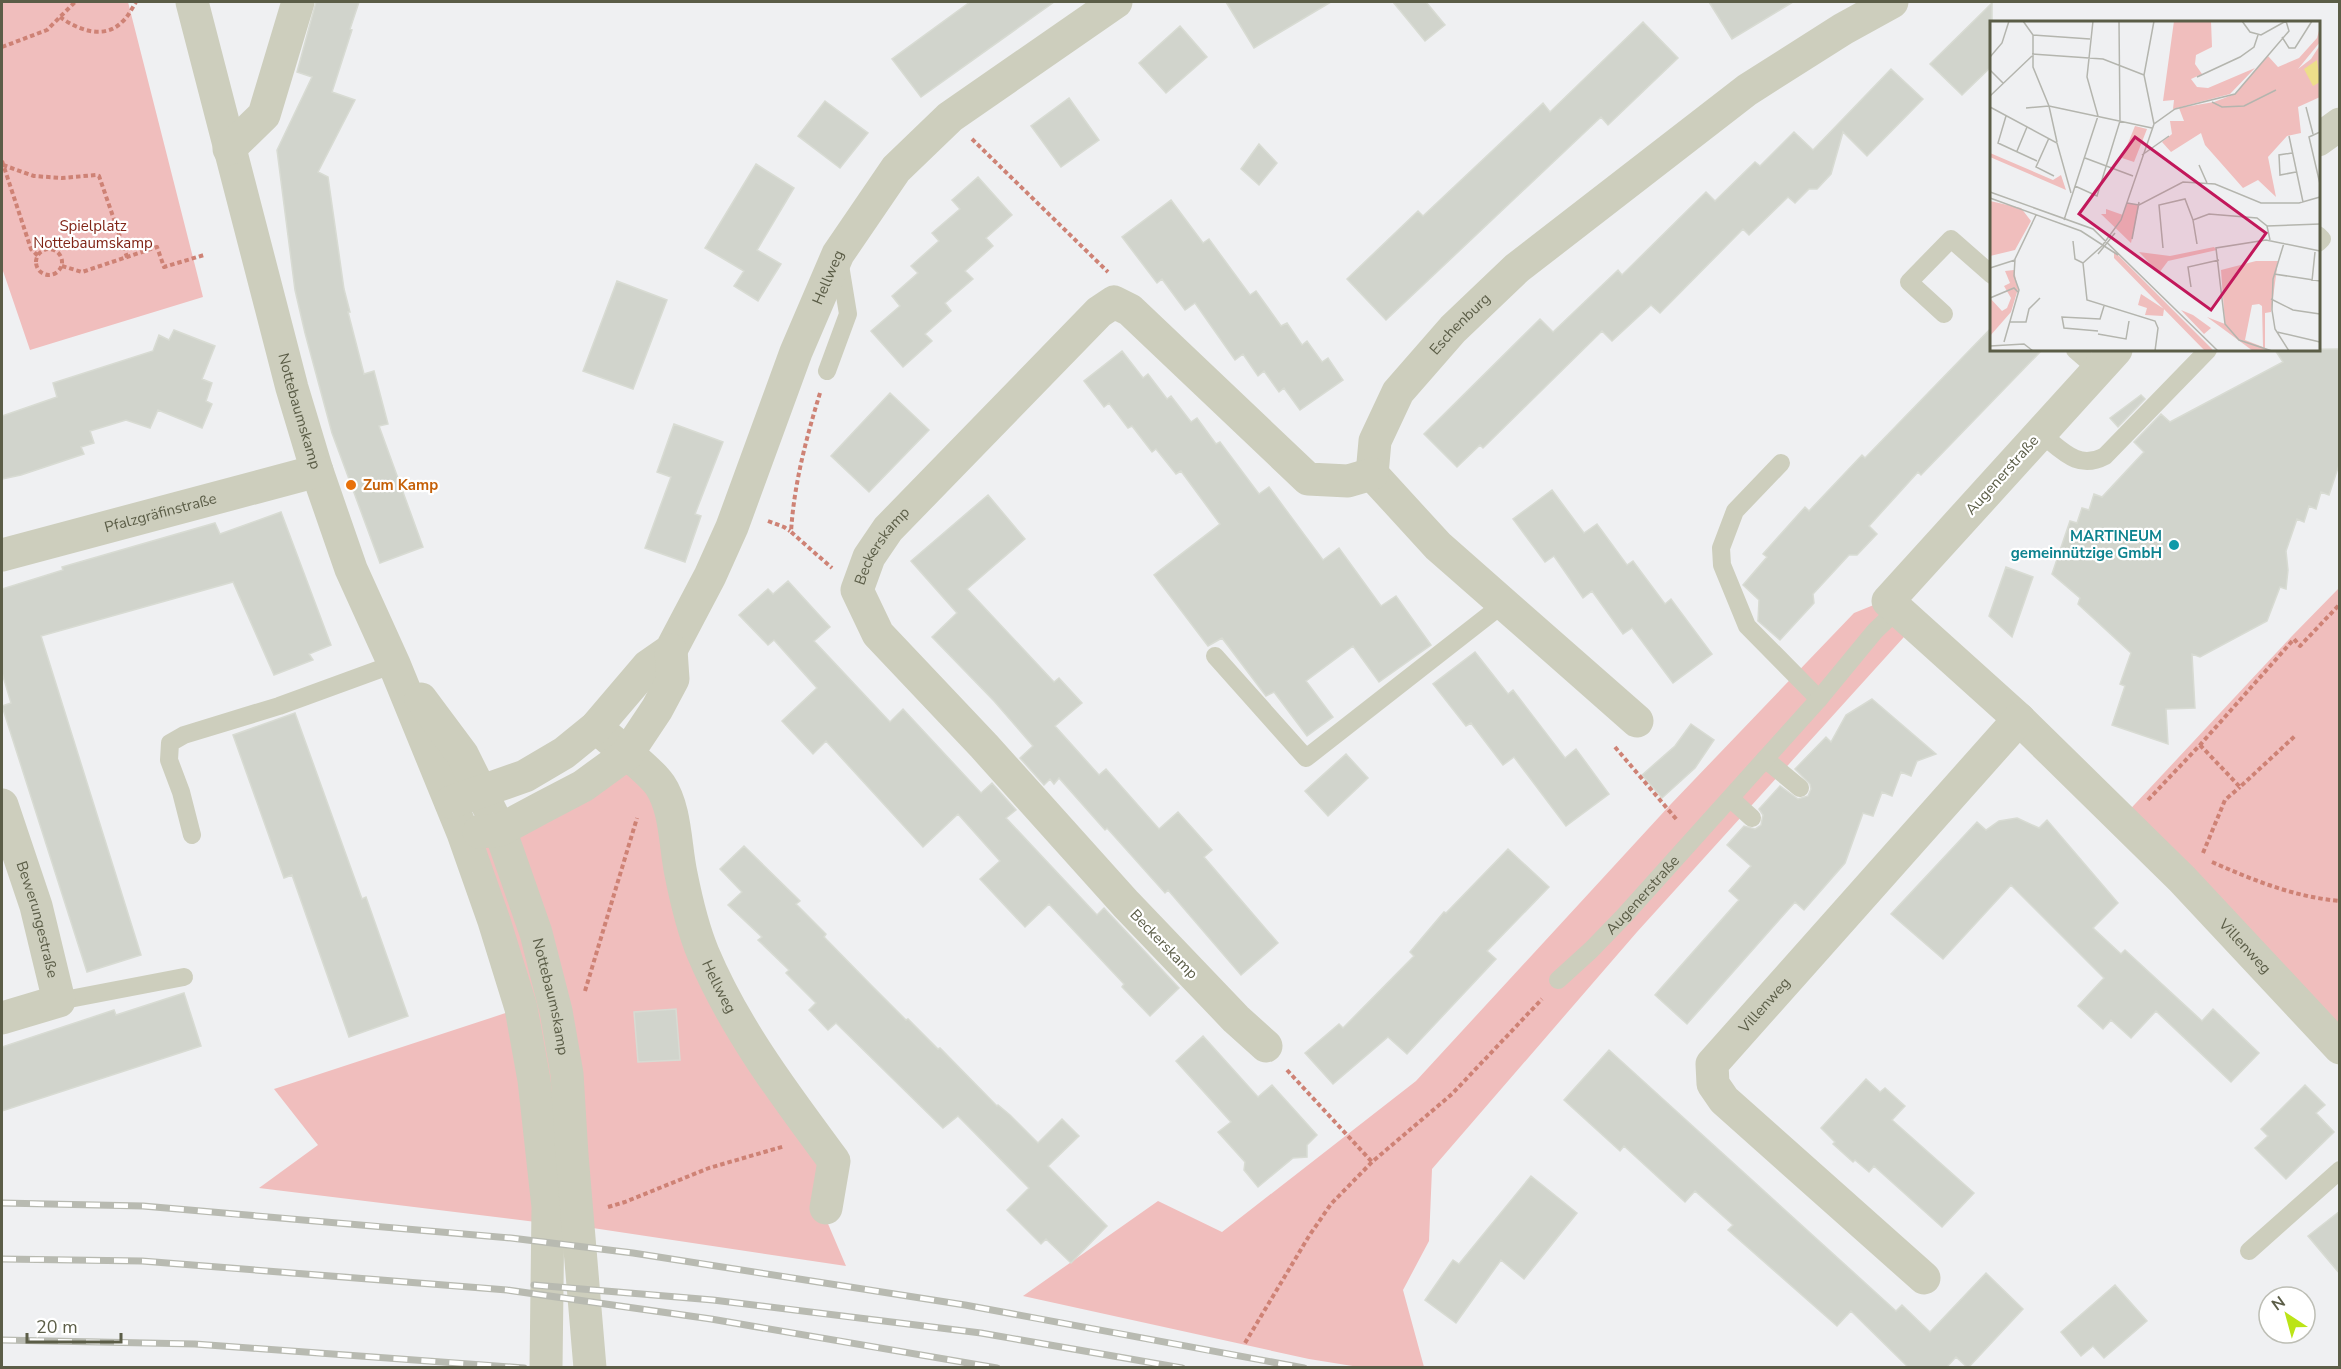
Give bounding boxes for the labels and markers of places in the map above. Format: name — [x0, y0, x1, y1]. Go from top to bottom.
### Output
place label: Zum Kamp — [363, 475, 438, 495]
marker: Zum Kamp — [344, 478, 358, 492]
place label: MARTINEUM gemeinnützige GmbH — [2011, 526, 2162, 563]
marker: MARTINEUM gemeinnützige GmbH — [2167, 538, 2181, 552]

